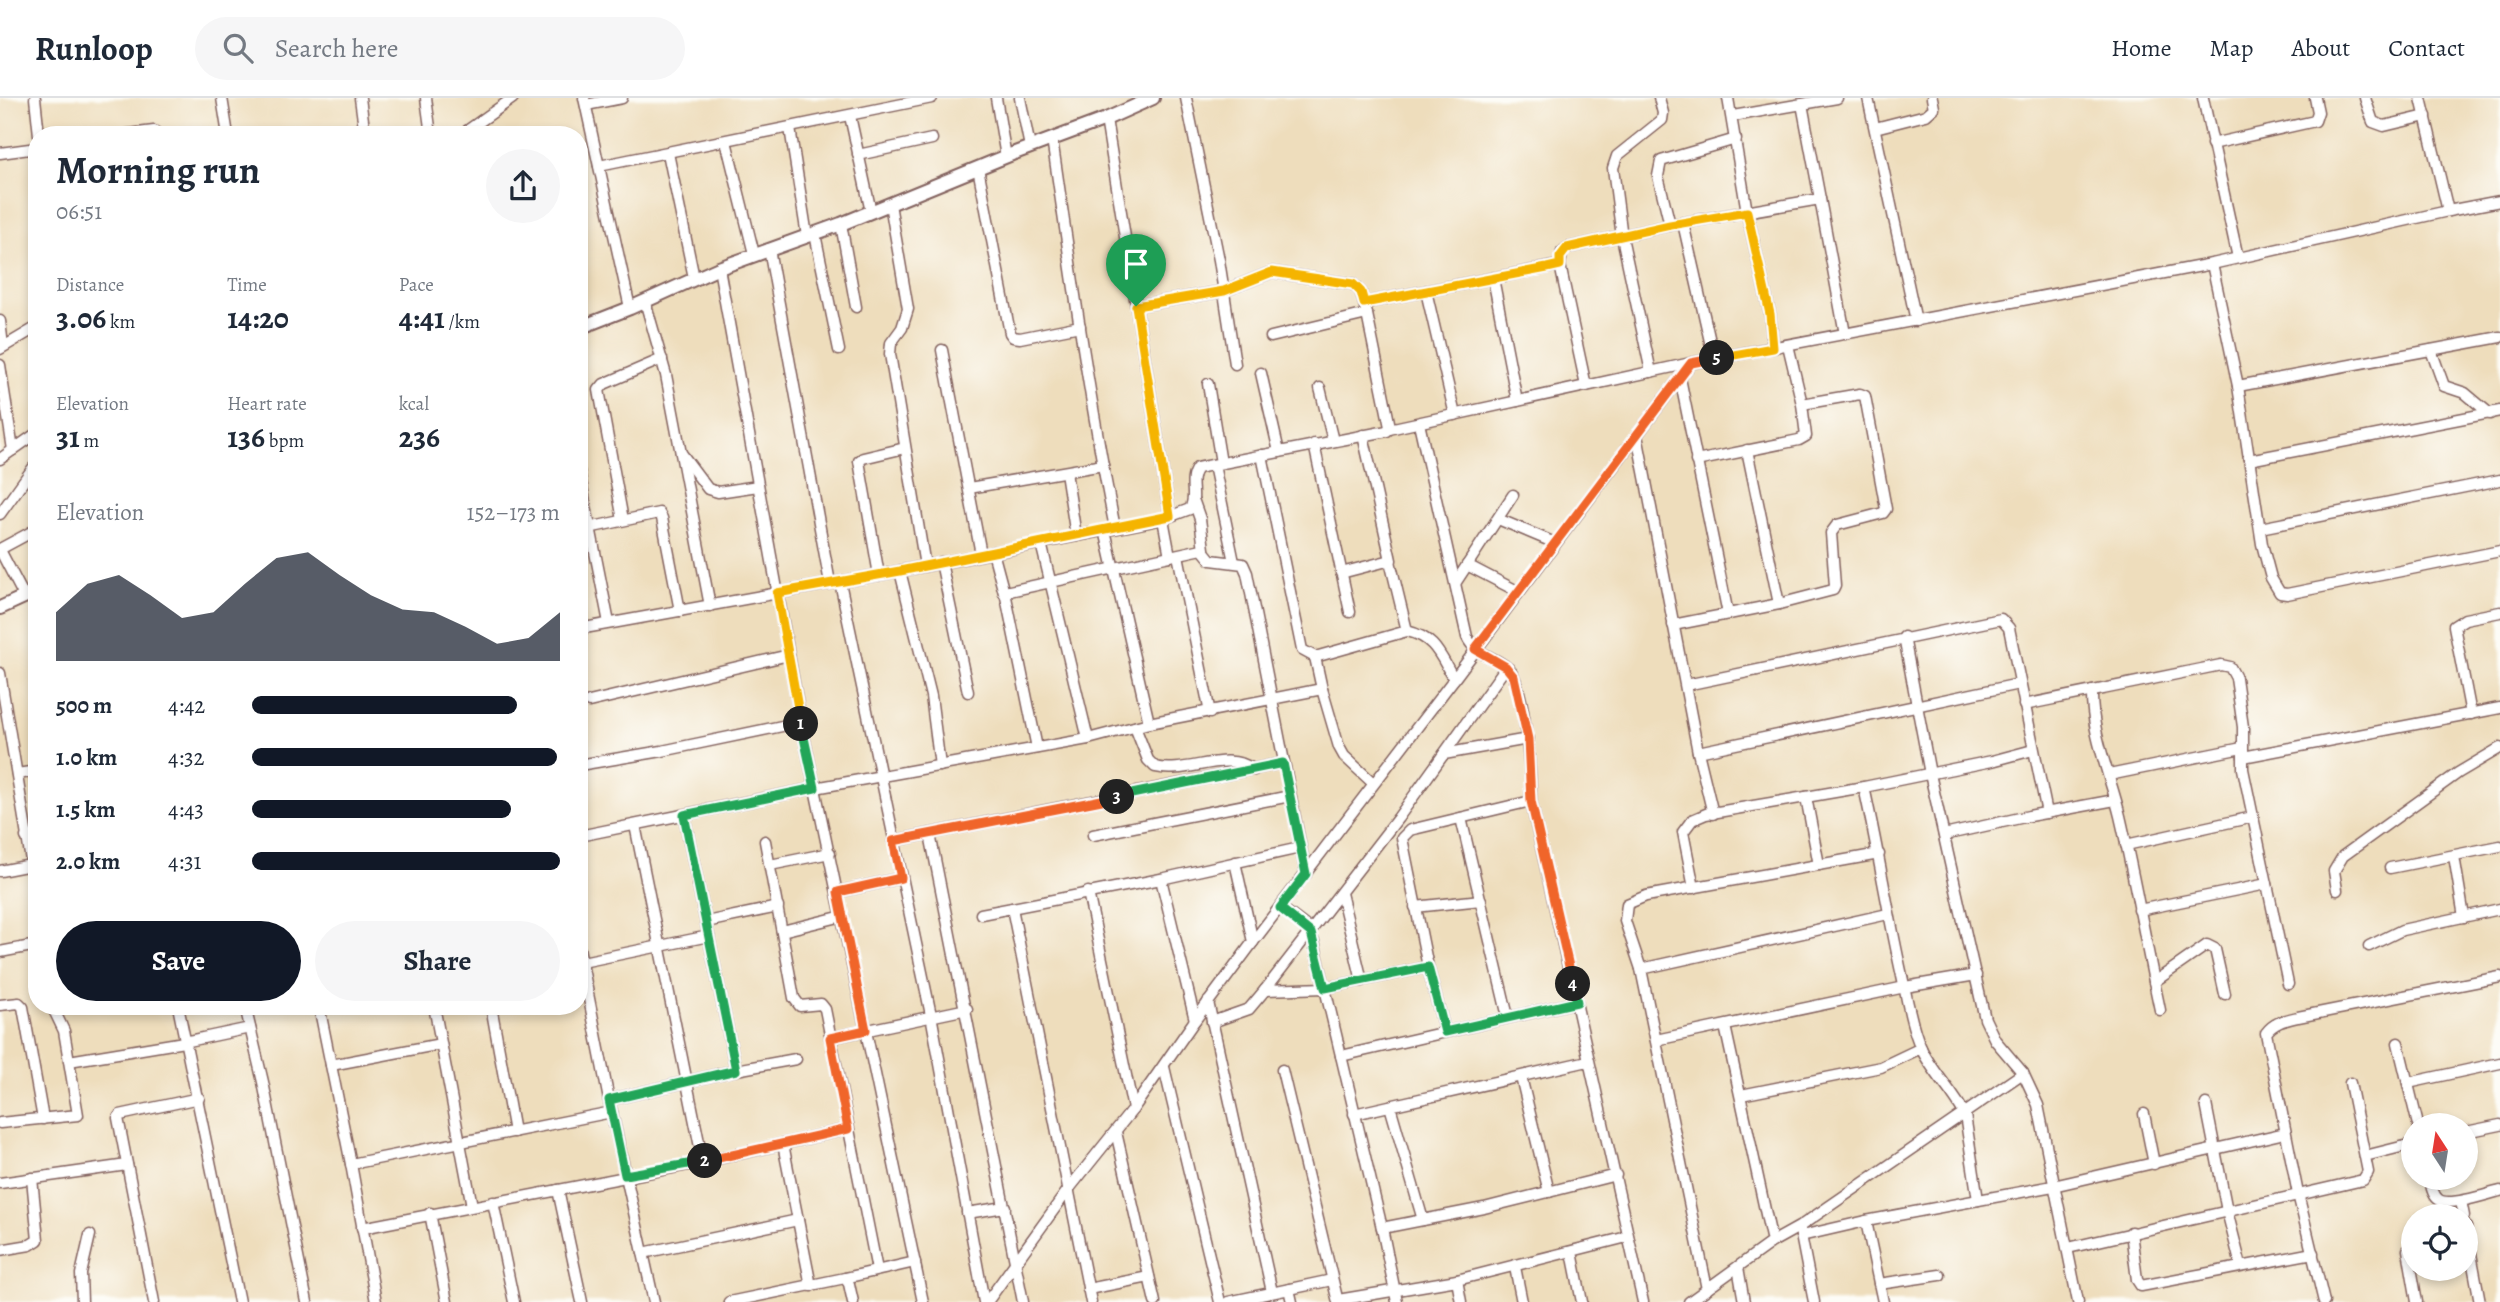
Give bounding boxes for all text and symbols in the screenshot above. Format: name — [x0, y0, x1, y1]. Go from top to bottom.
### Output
search box — [195, 17, 685, 80]
text: Runloop — [35, 26, 153, 71]
icon: search — [219, 29, 257, 67]
text: Search here — [275, 31, 398, 66]
text: Home — [2111, 32, 2172, 64]
text: Map — [2210, 32, 2254, 64]
text: About — [2292, 32, 2350, 64]
text: Contact — [2388, 32, 2465, 64]
text: Morning run — [56, 144, 260, 196]
button: share — [486, 149, 560, 223]
text: 06:51 — [56, 196, 102, 227]
pin — [1106, 234, 1166, 306]
icon: arrive — [1117, 245, 1155, 283]
text: Distance — [56, 272, 124, 298]
text: Time — [227, 272, 267, 298]
text: Pace — [399, 272, 434, 298]
text: 3.06 — [56, 298, 106, 338]
text: 14:20 — [227, 298, 289, 338]
text: 4:41 — [399, 298, 445, 338]
text: km — [106, 309, 135, 335]
text: /km — [445, 309, 480, 335]
pin: 5 — [1700, 341, 1734, 376]
text: 5 — [1712, 344, 1721, 370]
text: Elevation — [56, 391, 129, 417]
text: Heart rate — [227, 391, 307, 417]
text: kcal — [399, 391, 429, 417]
text: 31 — [56, 417, 80, 457]
text: 136 — [227, 417, 265, 457]
text: 236 — [399, 417, 440, 457]
text: m — [80, 428, 99, 454]
text: bpm — [265, 428, 304, 454]
text: Elevation — [56, 497, 144, 528]
text: 152–173 m — [467, 497, 560, 528]
text: 500 m — [56, 690, 112, 721]
text: 4:42 — [168, 690, 205, 721]
pin: 1 — [784, 706, 818, 742]
text: 1 — [797, 710, 804, 736]
text: 1.0 km — [56, 742, 117, 773]
text: 4:32 — [168, 742, 204, 773]
pin: 3 — [1100, 780, 1134, 814]
text: 3 — [1112, 783, 1121, 809]
text: 1.5 km — [56, 794, 116, 825]
text: 4:43 — [168, 794, 204, 825]
text: 2.0 km — [56, 846, 120, 877]
text: 4:31 — [168, 846, 201, 877]
button: Save — [56, 921, 301, 1001]
button: Share — [315, 921, 560, 1001]
pin: 4 — [1556, 966, 1590, 1001]
text: 4 — [1568, 970, 1577, 996]
north arrow — [2401, 1113, 2478, 1190]
map controls — [2401, 1113, 2478, 1281]
pin: 2 — [688, 1144, 722, 1178]
text: 2 — [700, 1147, 709, 1173]
button: locate — [2401, 1204, 2478, 1281]

